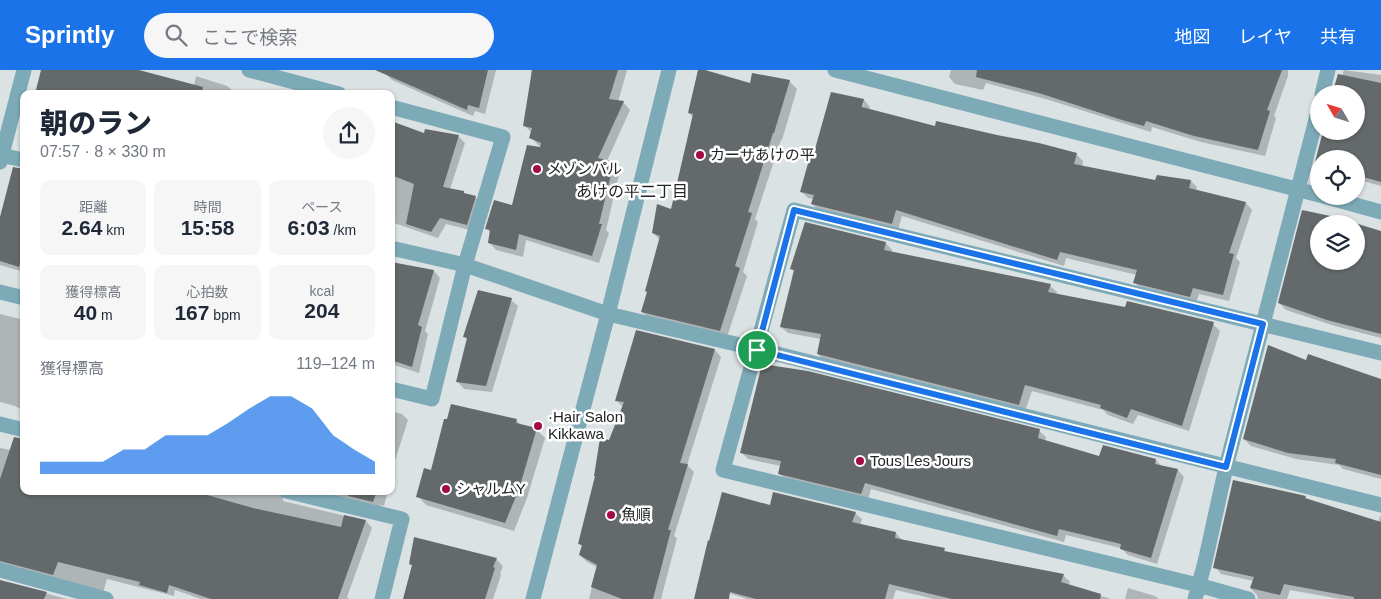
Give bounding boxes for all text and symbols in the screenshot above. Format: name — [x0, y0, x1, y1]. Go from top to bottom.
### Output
search box — [144, 13, 494, 58]
text: Sprintly — [25, 21, 114, 48]
icon: search — [162, 21, 190, 49]
text: ここで検索 — [202, 27, 297, 48]
text: 地図 — [1175, 27, 1211, 47]
text: レイヤ — [1239, 27, 1292, 47]
text: 共有 — [1320, 27, 1356, 47]
north arrow — [1310, 85, 1365, 140]
map controls — [1310, 85, 1365, 270]
button: share — [323, 107, 375, 159]
text: 朝のラン — [40, 108, 152, 139]
text: 07:57 · 8 × 330 m — [40, 143, 166, 160]
place label: カーサあけの平 — [710, 146, 815, 163]
marker: カーサあけの平 — [694, 149, 706, 161]
button: locate — [1310, 150, 1365, 205]
place label: メゾンパル — [547, 160, 622, 177]
marker: メゾンパル — [531, 163, 543, 175]
district label: あけの平二丁目 — [576, 183, 688, 200]
text: 距離 — [79, 199, 107, 215]
text: 時間 — [193, 199, 221, 215]
text: ペース — [301, 199, 342, 215]
button: layers — [1310, 215, 1365, 270]
text: 2.64 — [61, 216, 102, 239]
text: 15:58 — [181, 216, 234, 239]
text: 6:03 — [288, 216, 330, 239]
text: km — [102, 222, 125, 238]
text: /km — [330, 222, 356, 238]
text: kcal — [309, 283, 334, 299]
text: 獲得標高 — [65, 284, 121, 300]
text: 心拍数 — [186, 284, 228, 300]
text: 204 — [304, 299, 339, 322]
text: 40 — [74, 301, 97, 324]
text: 167 — [174, 301, 209, 324]
text: m — [97, 307, 113, 323]
text: bpm — [209, 307, 241, 323]
pin — [736, 329, 778, 371]
icon: arrive — [743, 336, 771, 364]
text: 119–124 m — [296, 355, 375, 372]
text: 獲得標高 — [40, 360, 104, 377]
place label: ·Hair Salon Kikkawa — [548, 408, 623, 442]
marker: ·Hair Salon Kikkawa — [532, 420, 544, 432]
place label: Tous Les Jours — [870, 452, 971, 469]
marker: Tous Les Jours — [854, 455, 866, 467]
place label: シャルムY — [456, 480, 526, 497]
marker: シャルムY — [440, 483, 452, 495]
place label: 魚順 — [621, 506, 651, 523]
marker: 魚順 — [605, 509, 617, 521]

